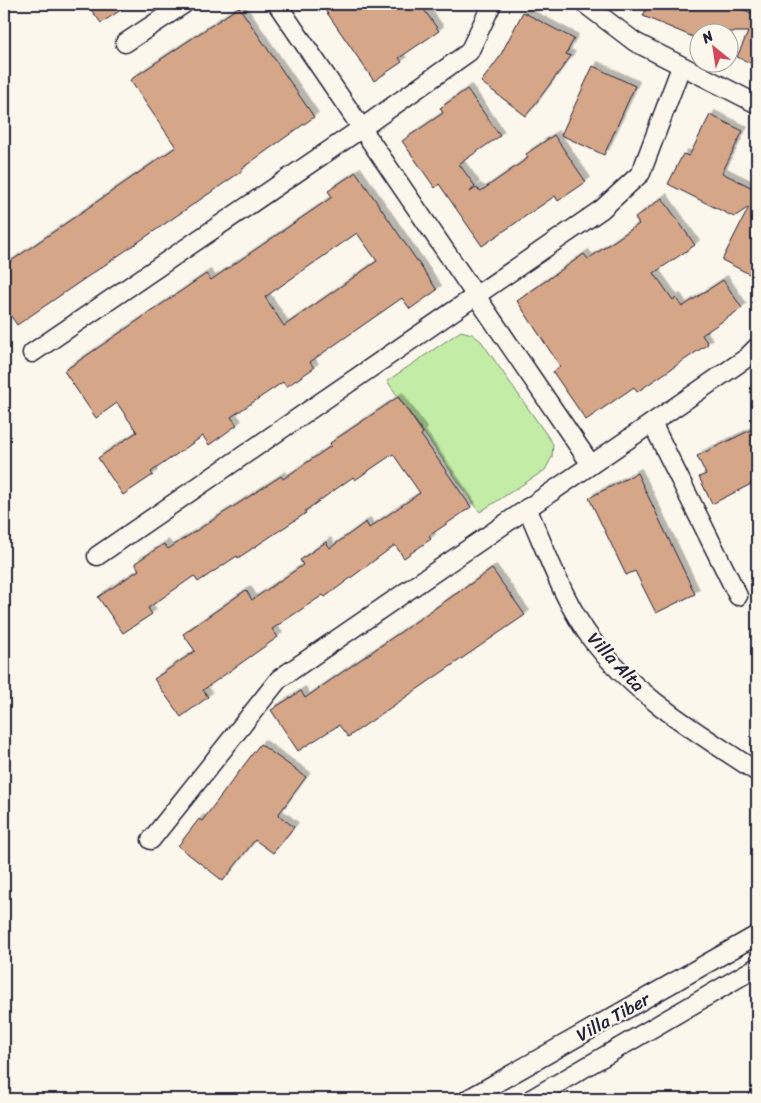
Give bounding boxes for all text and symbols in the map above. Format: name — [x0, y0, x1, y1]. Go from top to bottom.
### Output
north arrow — [688, 22, 738, 72]
text: N — [696, 24, 718, 51]
street label: Villa Alta — [579, 624, 653, 700]
street label: Villa Tiber — [570, 983, 657, 1050]

